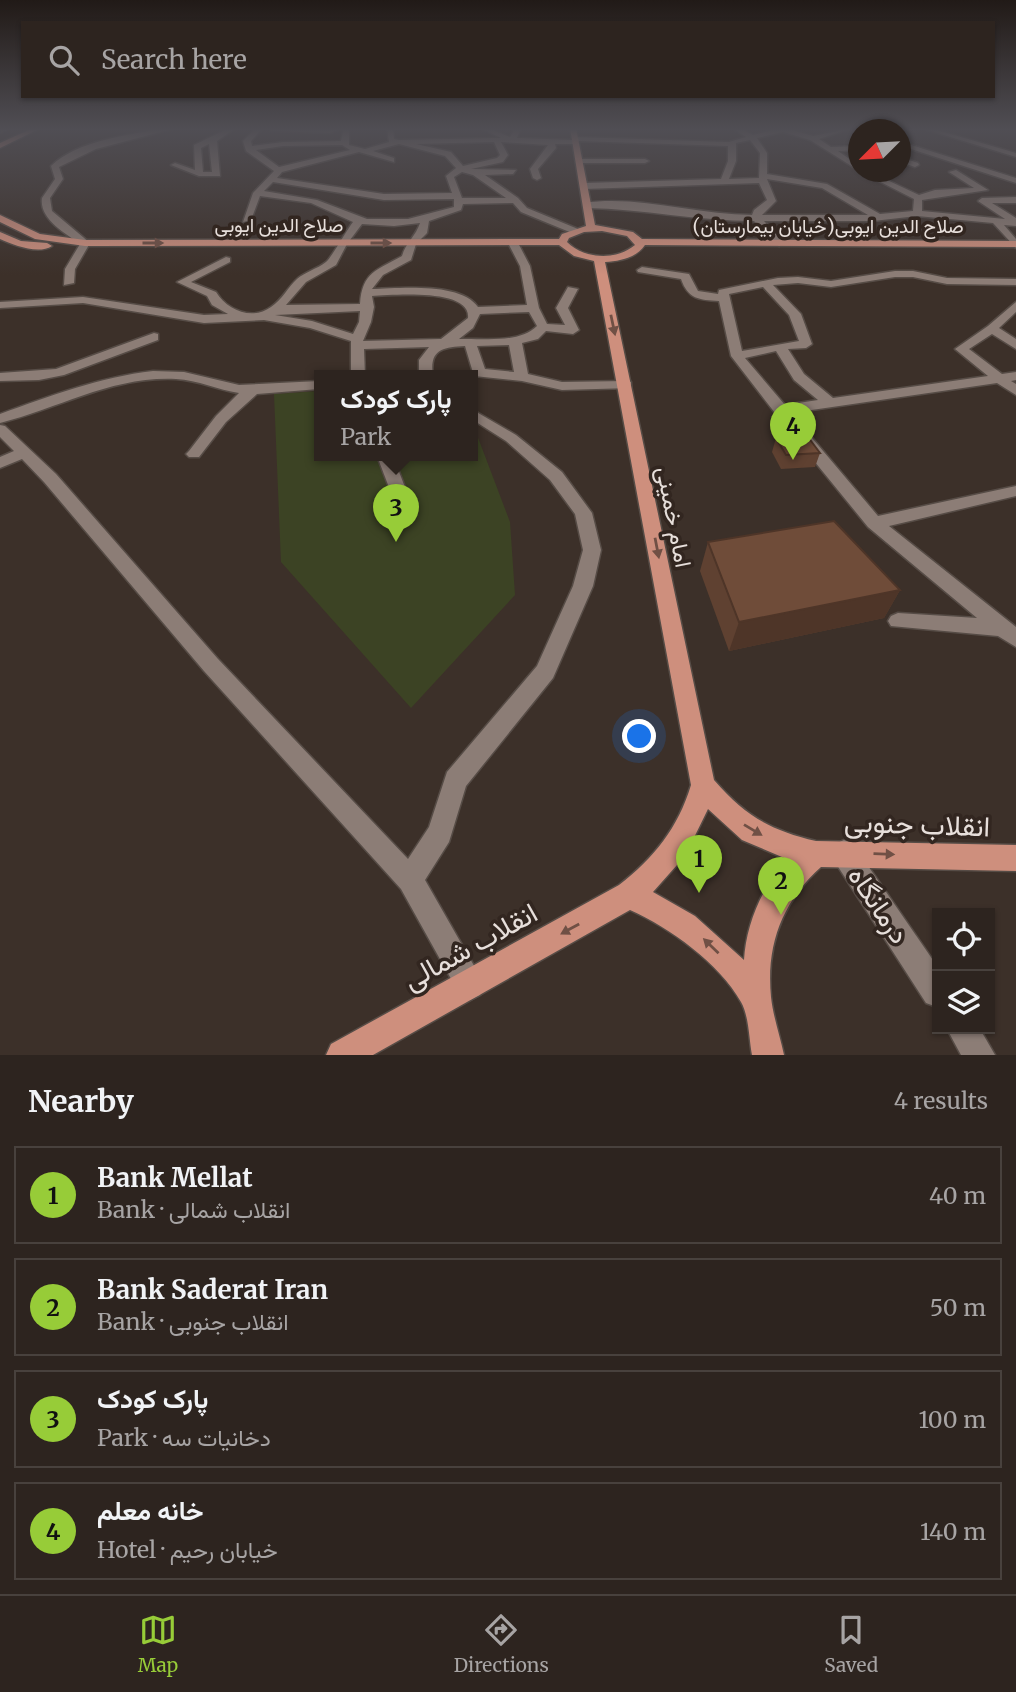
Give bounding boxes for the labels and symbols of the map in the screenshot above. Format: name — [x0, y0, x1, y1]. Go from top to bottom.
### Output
north arrow — [848, 119, 911, 182]
street label: صلاح الدین ایوبی — [215, 213, 343, 238]
street label: صلاح الدین ایوبی(خیابان بیمارستان) — [692, 214, 964, 239]
one-way arrow — [143, 237, 165, 249]
one-way arrow — [370, 237, 392, 249]
one-way arrow — [608, 314, 619, 336]
pin: 4 — [770, 402, 816, 460]
street label: امام خمینی — [650, 464, 698, 570]
pin: 3 — [373, 484, 419, 542]
one-way arrow — [652, 537, 663, 559]
your location — [622, 719, 656, 753]
street label: انقلاب جنوبی — [843, 803, 991, 845]
one-way arrow — [743, 824, 762, 836]
pin: 1 — [676, 835, 722, 893]
one-way arrow — [873, 849, 895, 860]
pin: 2 — [758, 857, 804, 915]
street label: درمانگاه — [840, 859, 918, 951]
street label: انقلاب شمالی — [397, 894, 543, 998]
one-way arrow — [560, 923, 580, 935]
one-way arrow — [703, 938, 720, 954]

